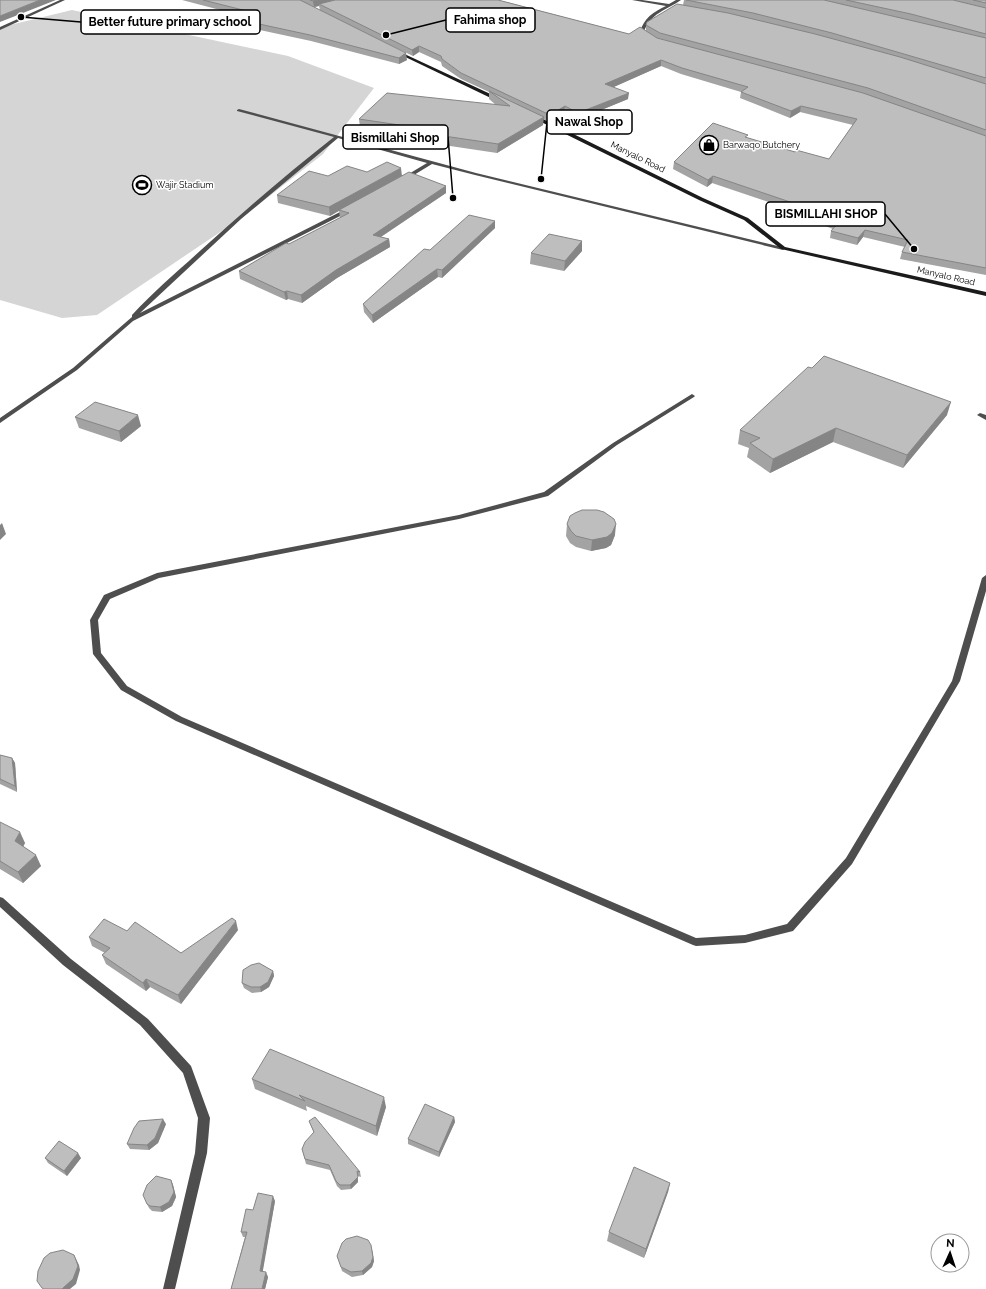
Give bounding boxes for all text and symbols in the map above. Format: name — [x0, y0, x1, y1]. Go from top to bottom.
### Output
callout: Fahima shop — [446, 8, 535, 32]
callout: Better future primary school — [81, 10, 260, 34]
text: Fahima shop — [454, 13, 527, 27]
text: Better future primary school — [89, 15, 252, 29]
callout: Nawal Shop — [547, 110, 632, 134]
text: Nawal Shop — [555, 115, 624, 129]
callout: Bismillahi Shop — [343, 125, 448, 149]
text: Bismillahi Shop — [351, 131, 440, 145]
shop icon: Barwaqo Butchery — [698, 134, 720, 156]
street label: Manyalo Road — [609, 140, 667, 175]
place label: Barwaqo Butchery — [723, 140, 800, 150]
sports icon: Wajir Stadium — [131, 174, 153, 196]
place label: Wajir Stadium — [156, 180, 214, 190]
callout: BISMILLAHI SHOP — [766, 202, 885, 226]
text: BISMILLAHI SHOP — [775, 207, 878, 221]
street label: Manyalo Road — [916, 264, 976, 288]
north arrow — [930, 1233, 970, 1273]
text: N — [946, 1237, 955, 1250]

